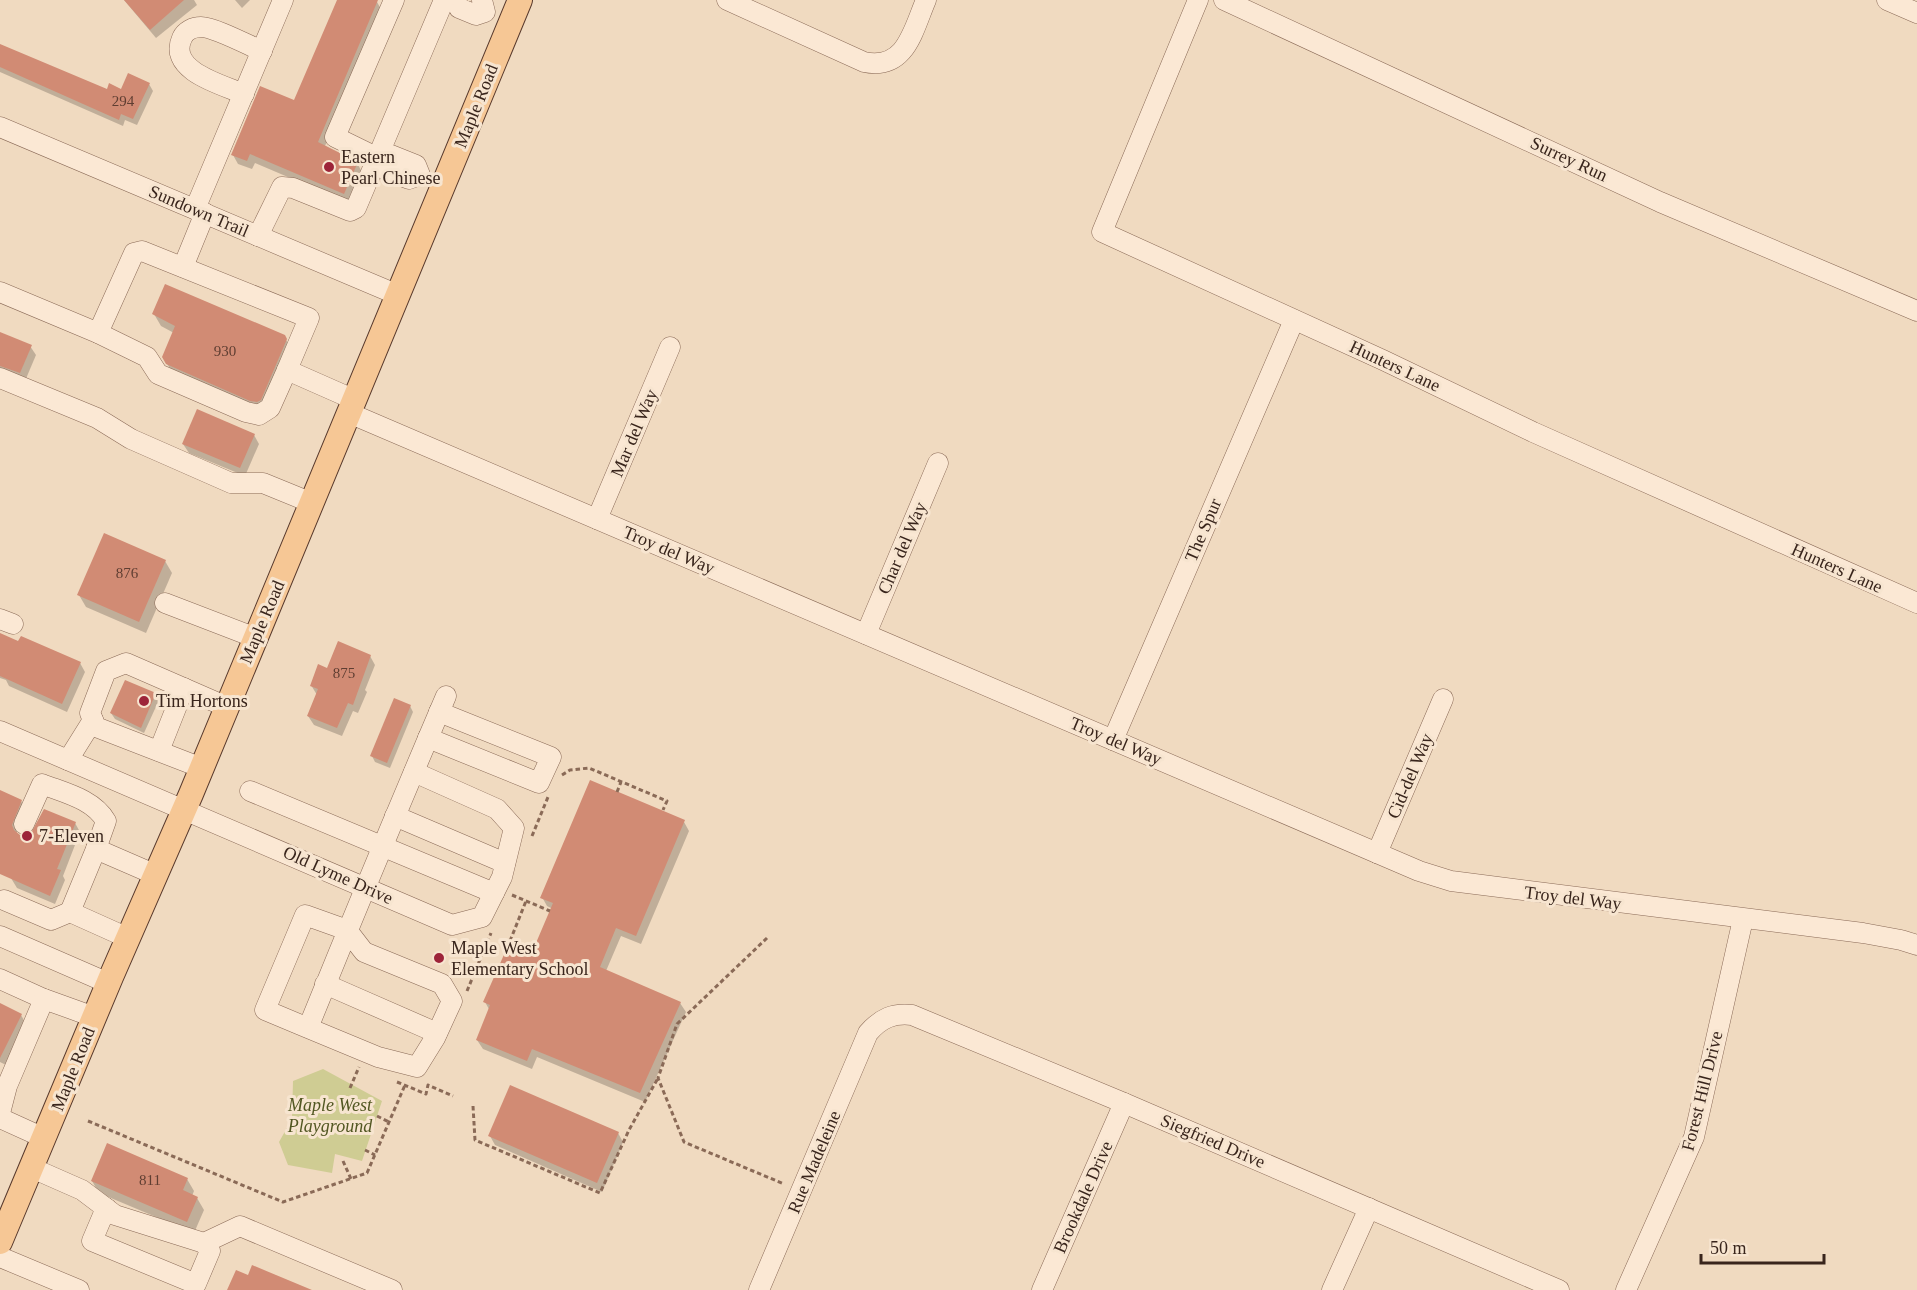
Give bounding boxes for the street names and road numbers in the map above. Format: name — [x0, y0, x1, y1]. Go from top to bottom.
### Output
street label: Maple Road — [450, 61, 502, 151]
street label: Surrey Run — [1527, 133, 1611, 185]
street label: Sundown Trail — [146, 181, 252, 241]
street label: Hunters Lane — [1347, 336, 1443, 396]
street label: Mar del Way — [607, 386, 661, 480]
street label: The Spur — [1181, 495, 1225, 565]
street label: Char del Way — [874, 499, 930, 597]
street label: Troy del Way — [620, 522, 718, 578]
street label: Hunters Lane — [1788, 539, 1886, 597]
street label: Maple Road — [236, 577, 288, 667]
street label: Troy del Way — [1067, 713, 1165, 769]
street label: Cid-del Way — [1383, 730, 1437, 822]
street label: Old Lyme Drive — [280, 842, 396, 908]
street label: Troy del Way — [1523, 882, 1623, 914]
street label: Maple Road — [47, 1024, 99, 1114]
street label: Forest Hill Drive — [1677, 1029, 1727, 1153]
street label: Rue Madeleine — [783, 1108, 845, 1216]
street label: Siegfried Drive — [1158, 1110, 1268, 1172]
street label: Brookdale Drive — [1049, 1138, 1117, 1256]

